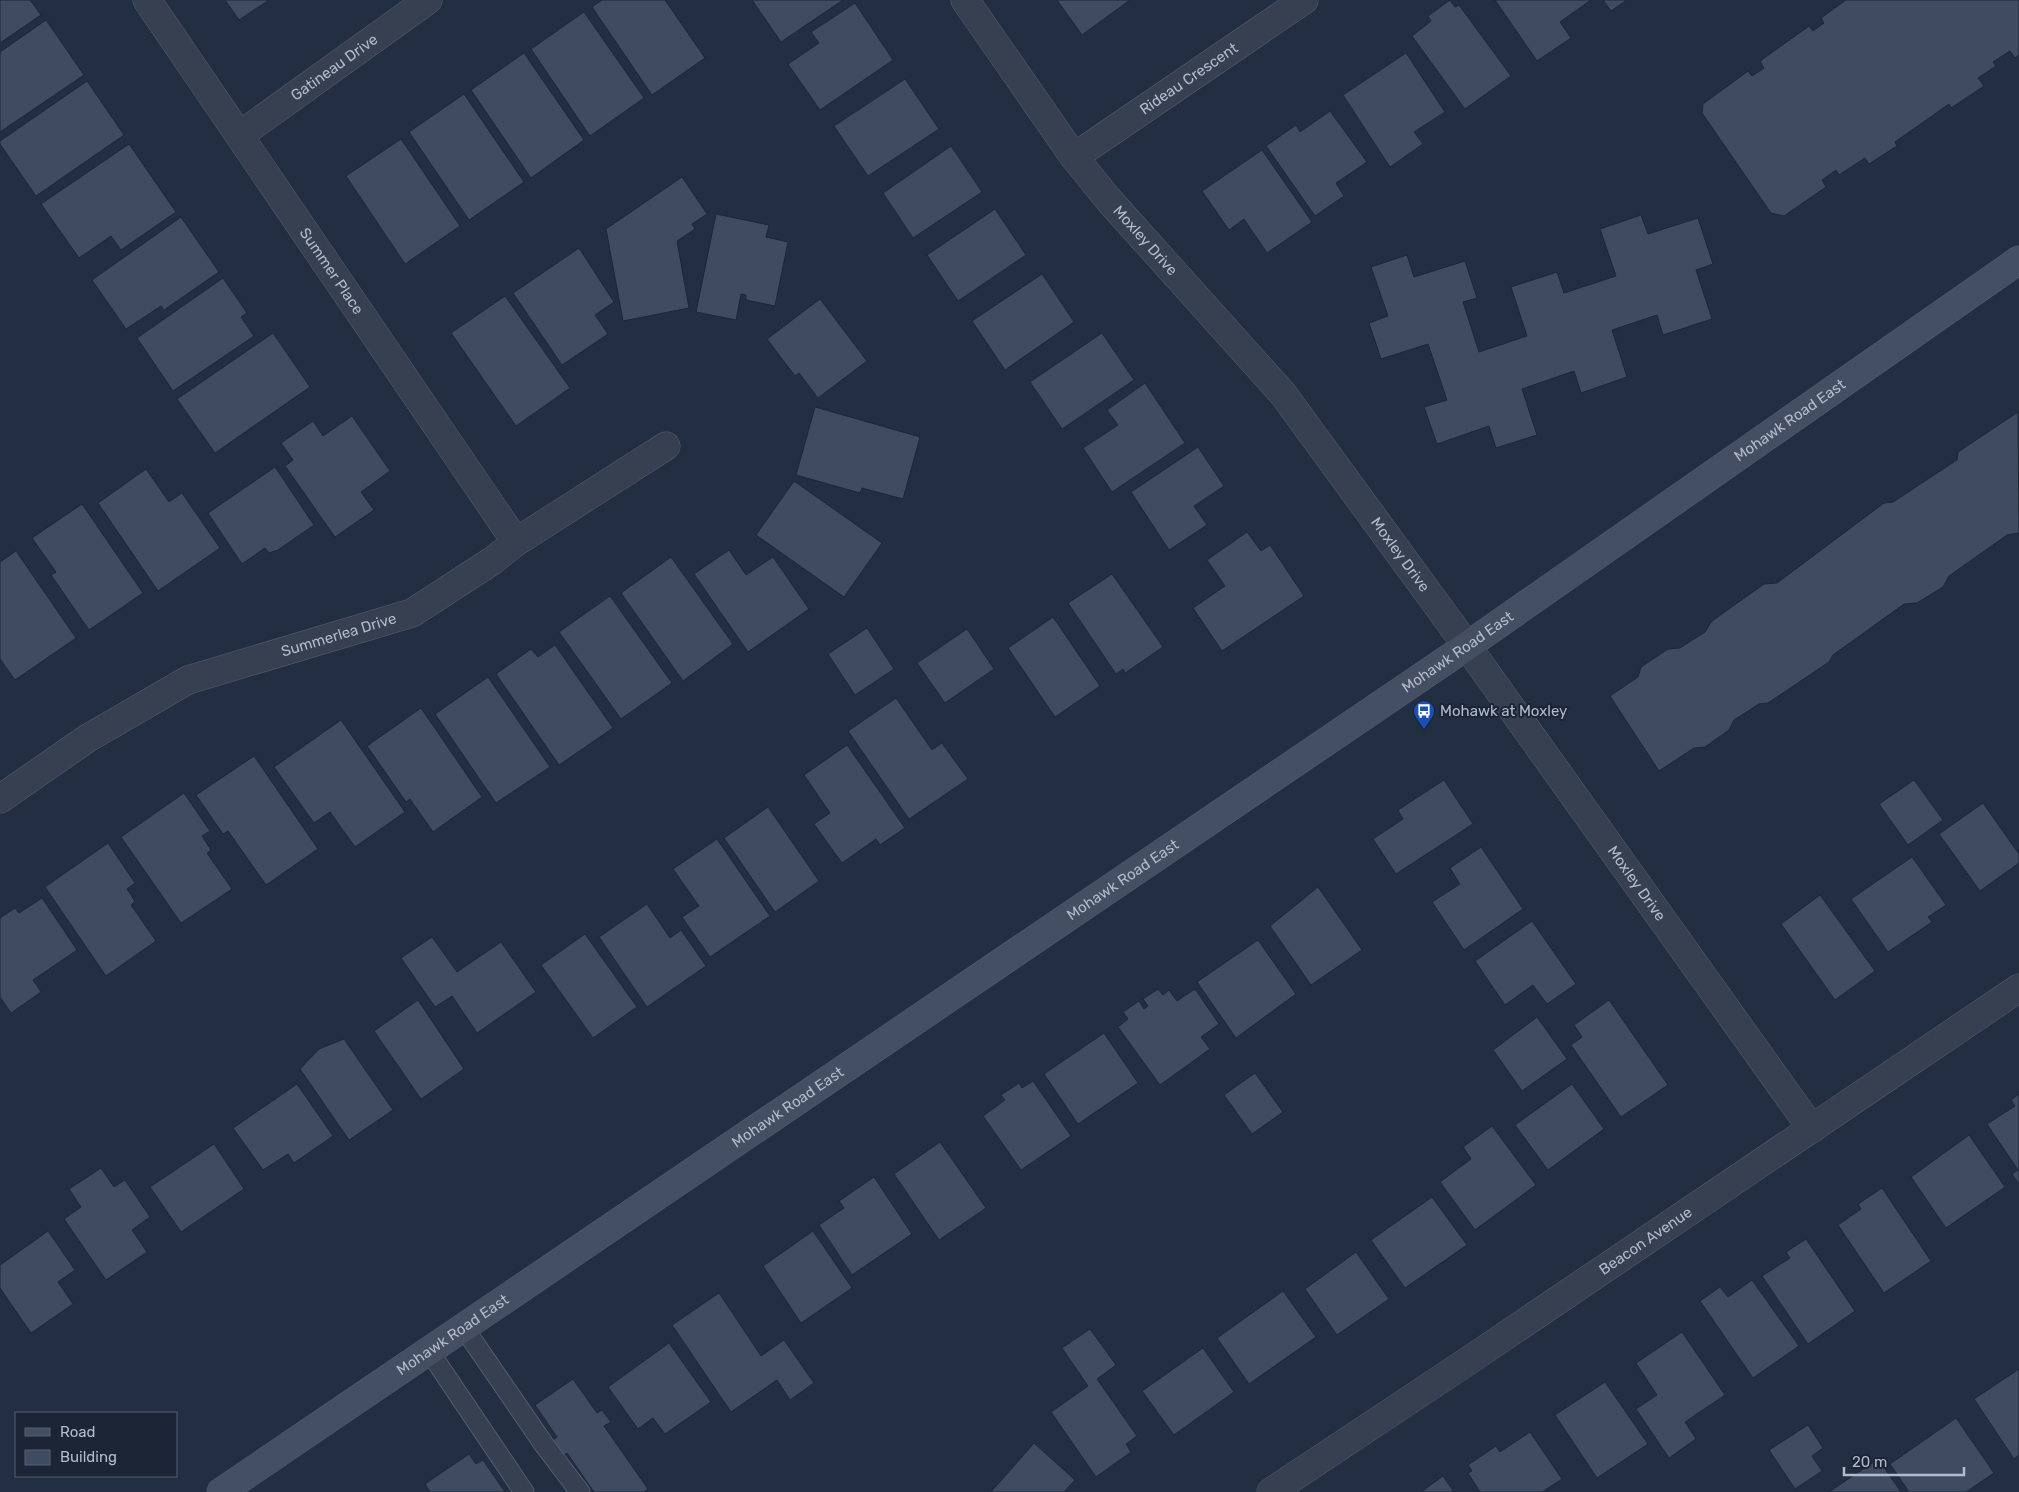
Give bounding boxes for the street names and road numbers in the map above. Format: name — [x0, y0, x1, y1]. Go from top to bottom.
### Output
street label: Gatineau Drive — [287, 30, 381, 105]
street label: Rideau Crescent — [1136, 39, 1241, 118]
street label: Moxley Drive — [1109, 202, 1181, 279]
street label: Summer Place — [296, 224, 367, 318]
street label: Mohawk Road East — [1731, 375, 1849, 465]
street label: Moxley Drive — [1367, 514, 1433, 595]
street label: Mohawk Road East — [1398, 607, 1517, 697]
street label: Summerlea Drive — [279, 609, 398, 661]
street label: Mohawk Road East — [1063, 835, 1182, 924]
street label: Moxley Drive — [1604, 842, 1669, 924]
street label: Mohawk Road East — [728, 1063, 847, 1152]
street label: Beacon Avenue — [1596, 1203, 1696, 1279]
street label: Mohawk Road East — [393, 1290, 512, 1379]

